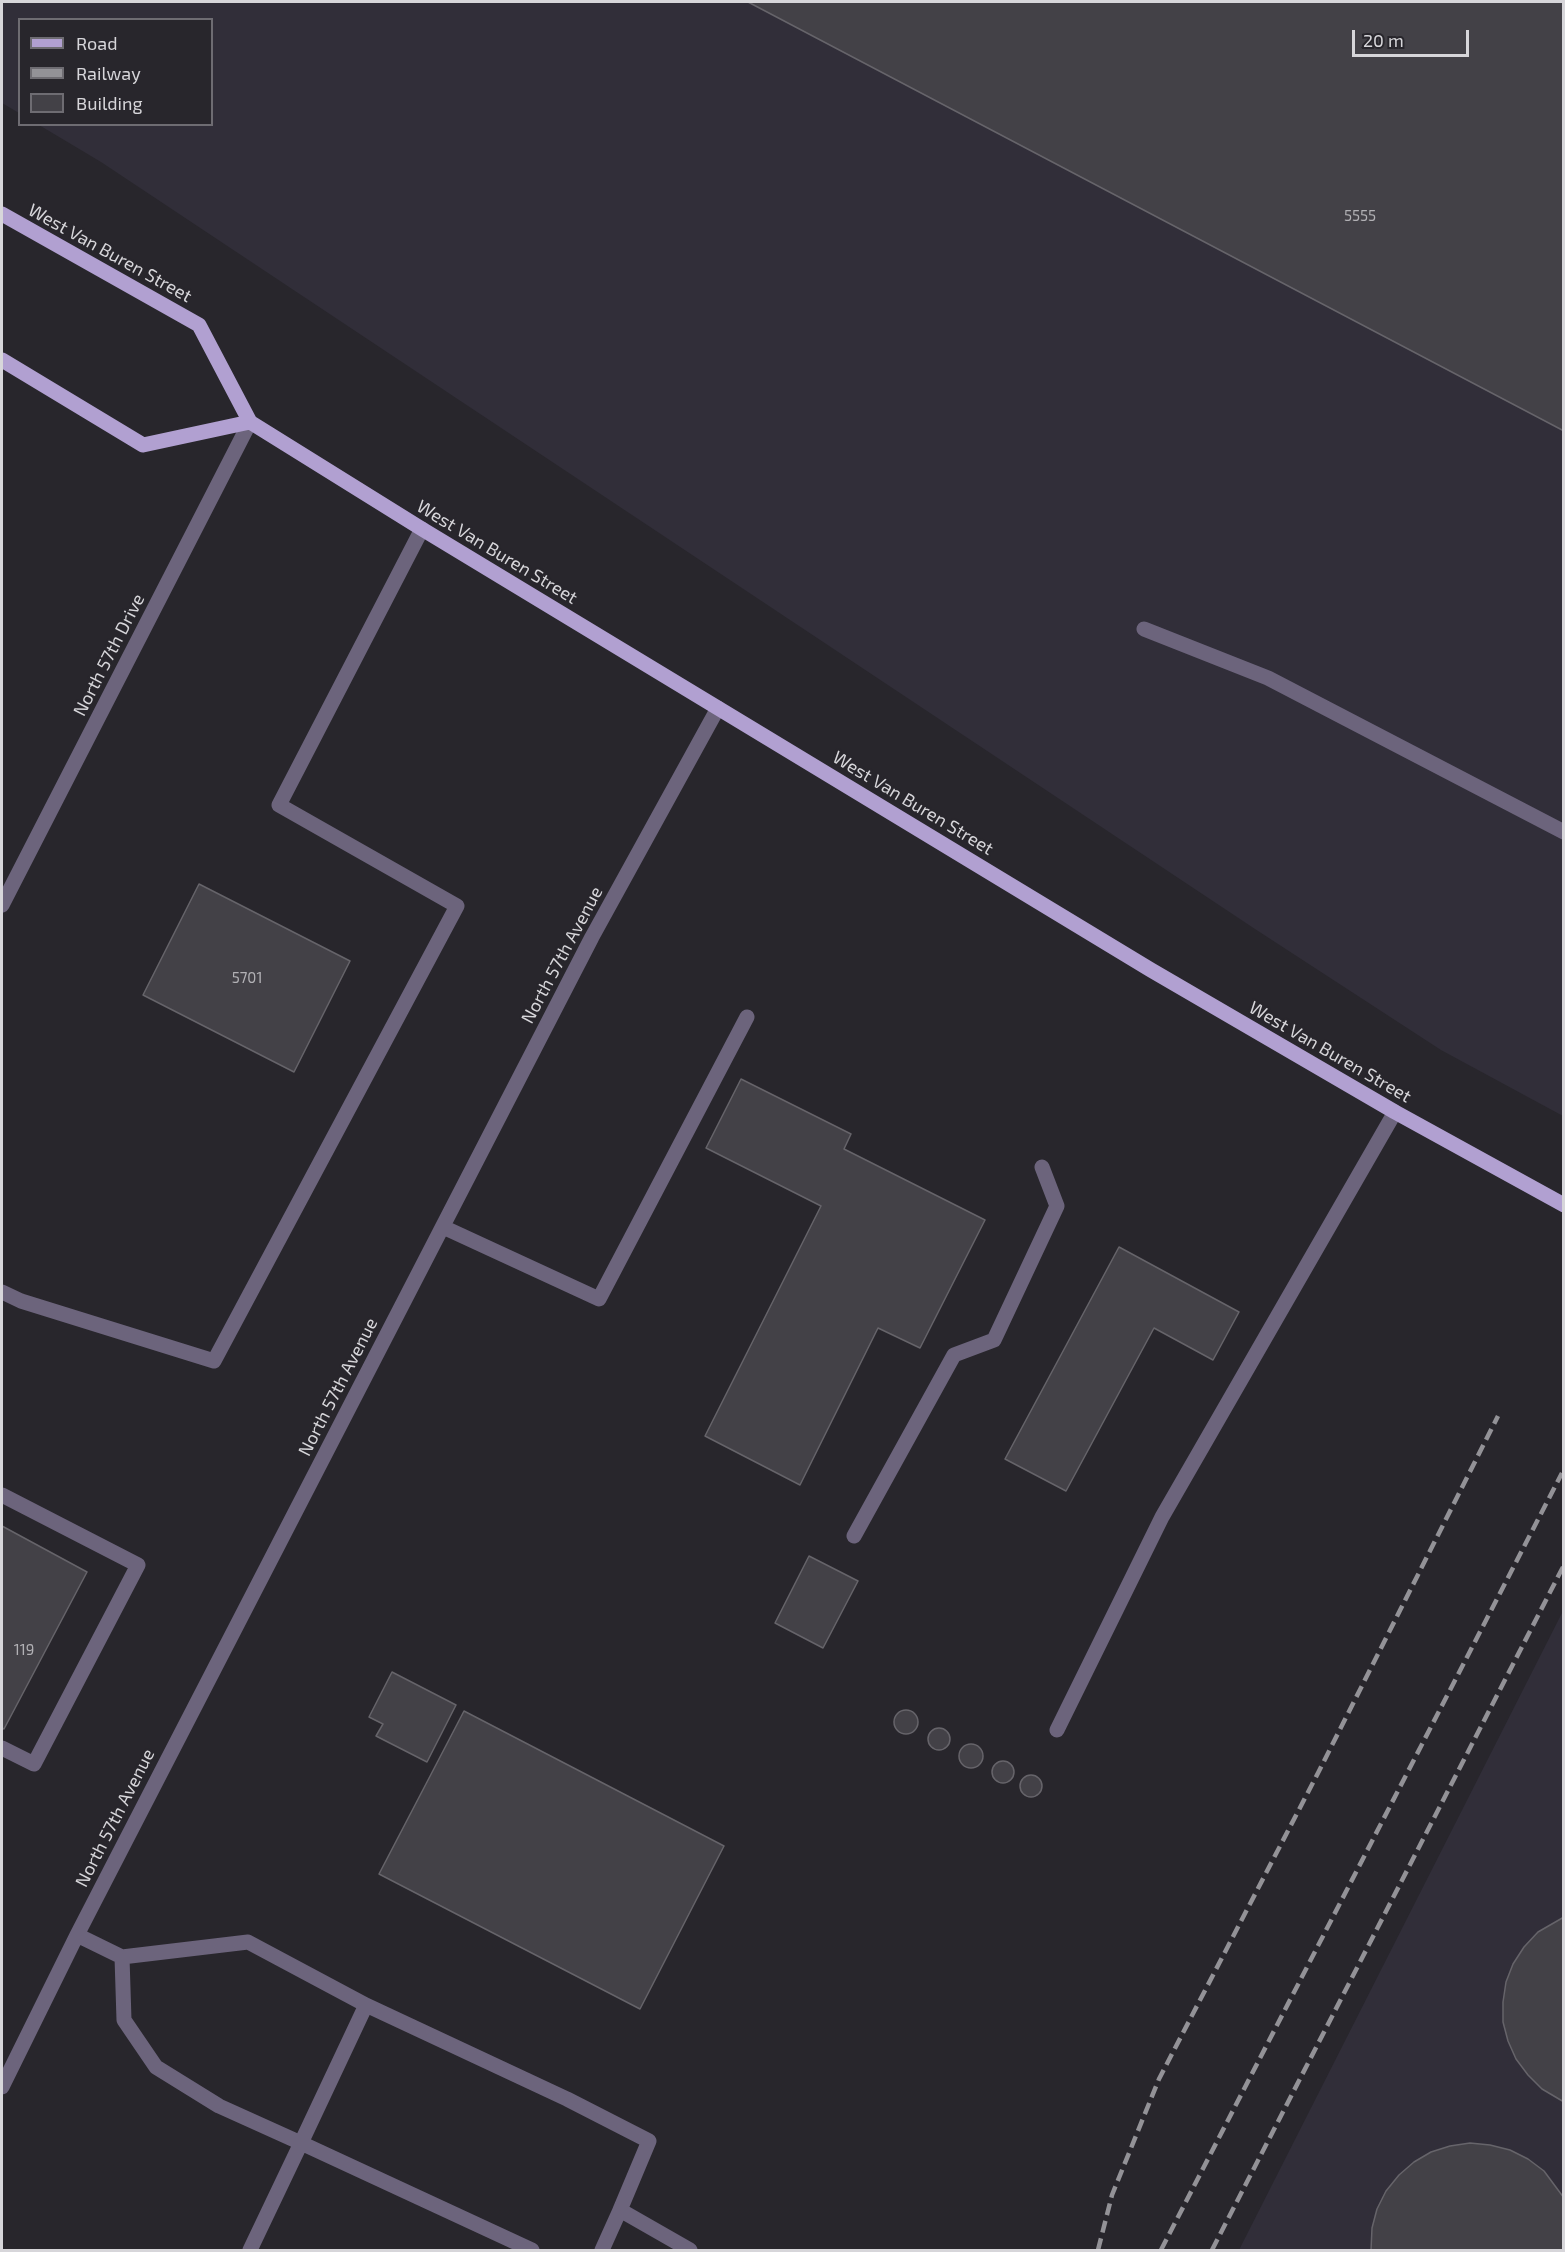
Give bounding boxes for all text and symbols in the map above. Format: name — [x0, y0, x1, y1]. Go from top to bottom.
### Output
legend — [18, 18, 213, 126]
scale bar — [1355, 18, 1472, 56]
text: 20 m — [1363, 29, 1404, 51]
text: Road — [76, 32, 117, 54]
text: Railway — [76, 62, 141, 84]
text: Building — [76, 92, 143, 114]
street label: West Van Buren Street — [24, 199, 196, 307]
house number: 5555 — [1344, 207, 1376, 225]
street label: West Van Buren Street — [413, 495, 581, 609]
street label: North 57th Drive — [69, 590, 149, 720]
street label: West Van Buren Street — [829, 746, 997, 860]
street label: North 57th Avenue — [517, 883, 607, 1027]
house number: 5701 — [232, 969, 262, 987]
street label: West Van Buren Street — [1245, 997, 1415, 1107]
street label: North 57th Avenue — [294, 1314, 382, 1460]
house number: 119 — [14, 1641, 34, 1659]
street label: North 57th Avenue — [71, 1745, 159, 1891]

